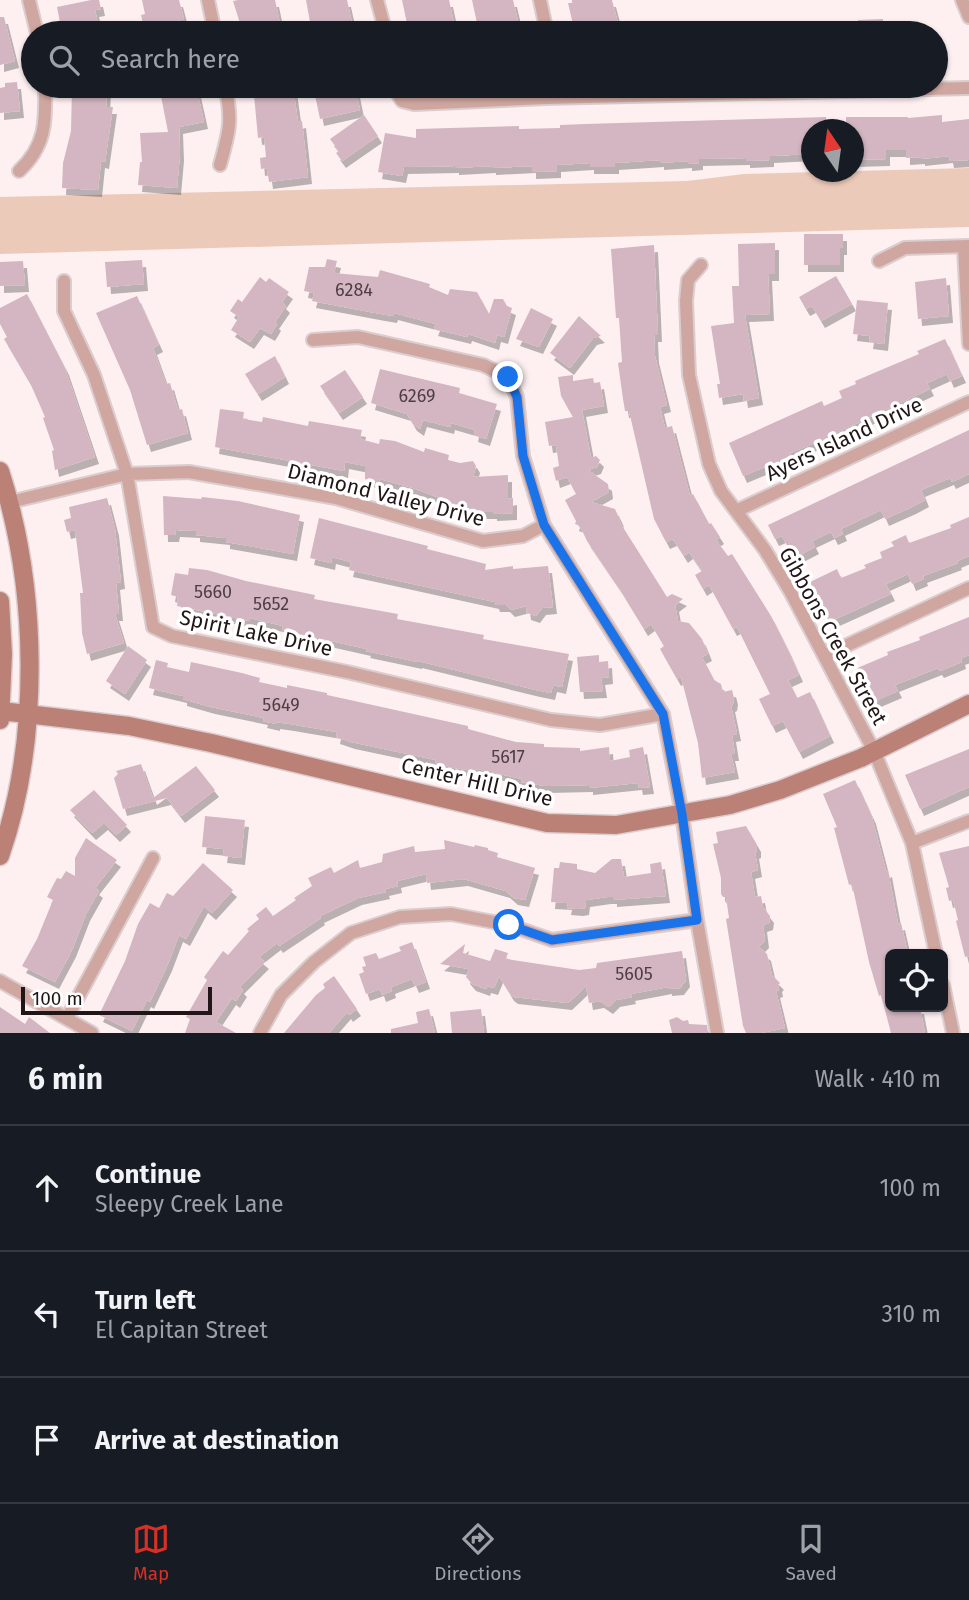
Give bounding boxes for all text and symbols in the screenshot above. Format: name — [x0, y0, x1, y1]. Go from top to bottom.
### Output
search box — [21, 21, 948, 98]
icon: search — [45, 41, 83, 79]
text: Search here — [101, 44, 240, 75]
north arrow — [801, 119, 864, 182]
house number: 6284 — [335, 279, 373, 301]
route end — [492, 361, 523, 392]
house number: 6269 — [398, 385, 436, 407]
street label: Ayers Island Drive — [761, 391, 927, 487]
street label: Diamond Valley Drive — [285, 458, 487, 532]
street label: Gibbons Creek Street — [773, 543, 893, 730]
house number: 5660 — [194, 581, 232, 603]
house number: 5652 — [253, 593, 289, 615]
street label: Spirit Lake Drive — [177, 604, 335, 662]
house number: 5649 — [262, 694, 300, 716]
house number: 5617 — [491, 746, 525, 768]
street label: Center Hill Drive — [399, 752, 555, 812]
route start — [493, 909, 524, 940]
map controls — [885, 949, 948, 1012]
button: locate — [885, 949, 948, 1012]
house number: 5605 — [615, 963, 653, 985]
scale bar — [21, 984, 212, 1016]
text: 100 m — [32, 987, 83, 1010]
text: 6 min — [28, 1061, 103, 1097]
text: Walk · 410 m — [815, 1065, 941, 1093]
text: Continue — [95, 1159, 201, 1190]
icon: ahead — [28, 1169, 66, 1207]
text: 100 m — [880, 1174, 941, 1202]
text: Sleepy Creek Lane — [95, 1190, 284, 1218]
text: Turn left — [95, 1285, 196, 1316]
icon: left — [28, 1295, 66, 1333]
text: 310 m — [881, 1300, 941, 1328]
text: El Capitan Street — [95, 1316, 268, 1344]
icon: arrive — [28, 1421, 66, 1459]
text: Arrive at destination — [95, 1425, 339, 1456]
tab: Map — [132, 1520, 170, 1585]
tab: Directions — [434, 1520, 521, 1585]
tab: Saved — [786, 1520, 837, 1585]

